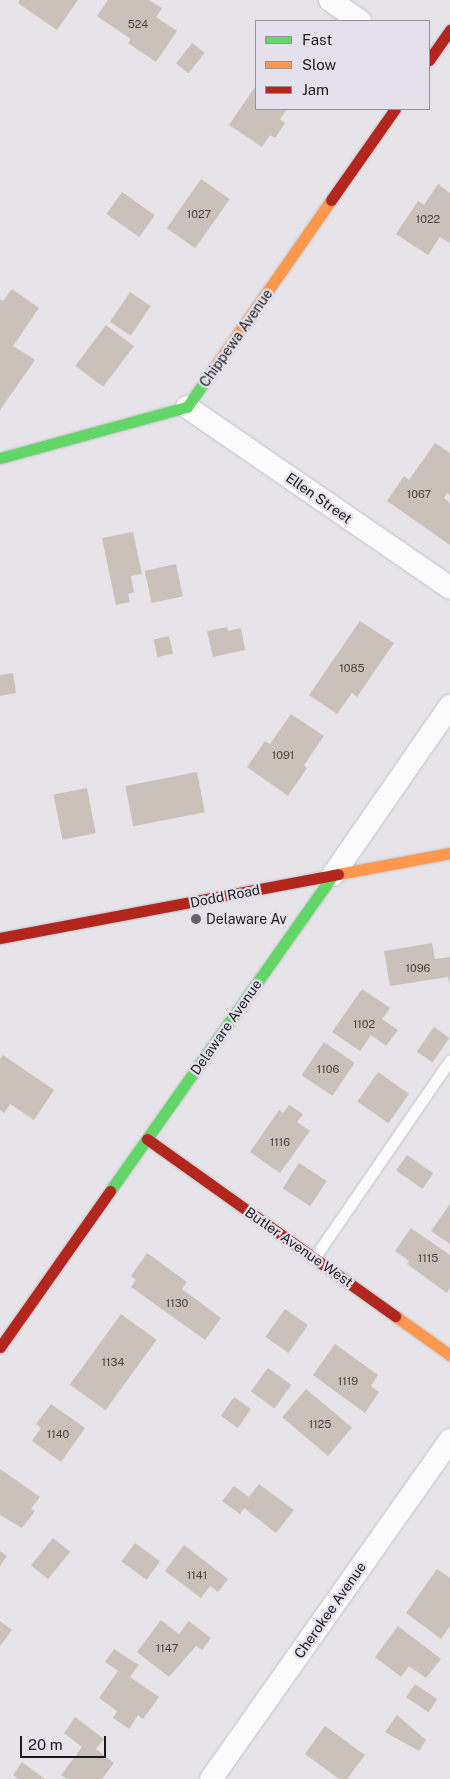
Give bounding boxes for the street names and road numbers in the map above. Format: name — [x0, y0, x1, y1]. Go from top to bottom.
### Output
street label: Chippewa Avenue — [196, 286, 276, 390]
street label: Ellen Street — [283, 469, 355, 527]
street label: Dodd Road — [189, 881, 261, 911]
street label: Delaware Avenue — [187, 976, 265, 1078]
street label: Butler Avenue West — [242, 1203, 356, 1291]
street label: Cherokee Avenue — [290, 1559, 370, 1661]

